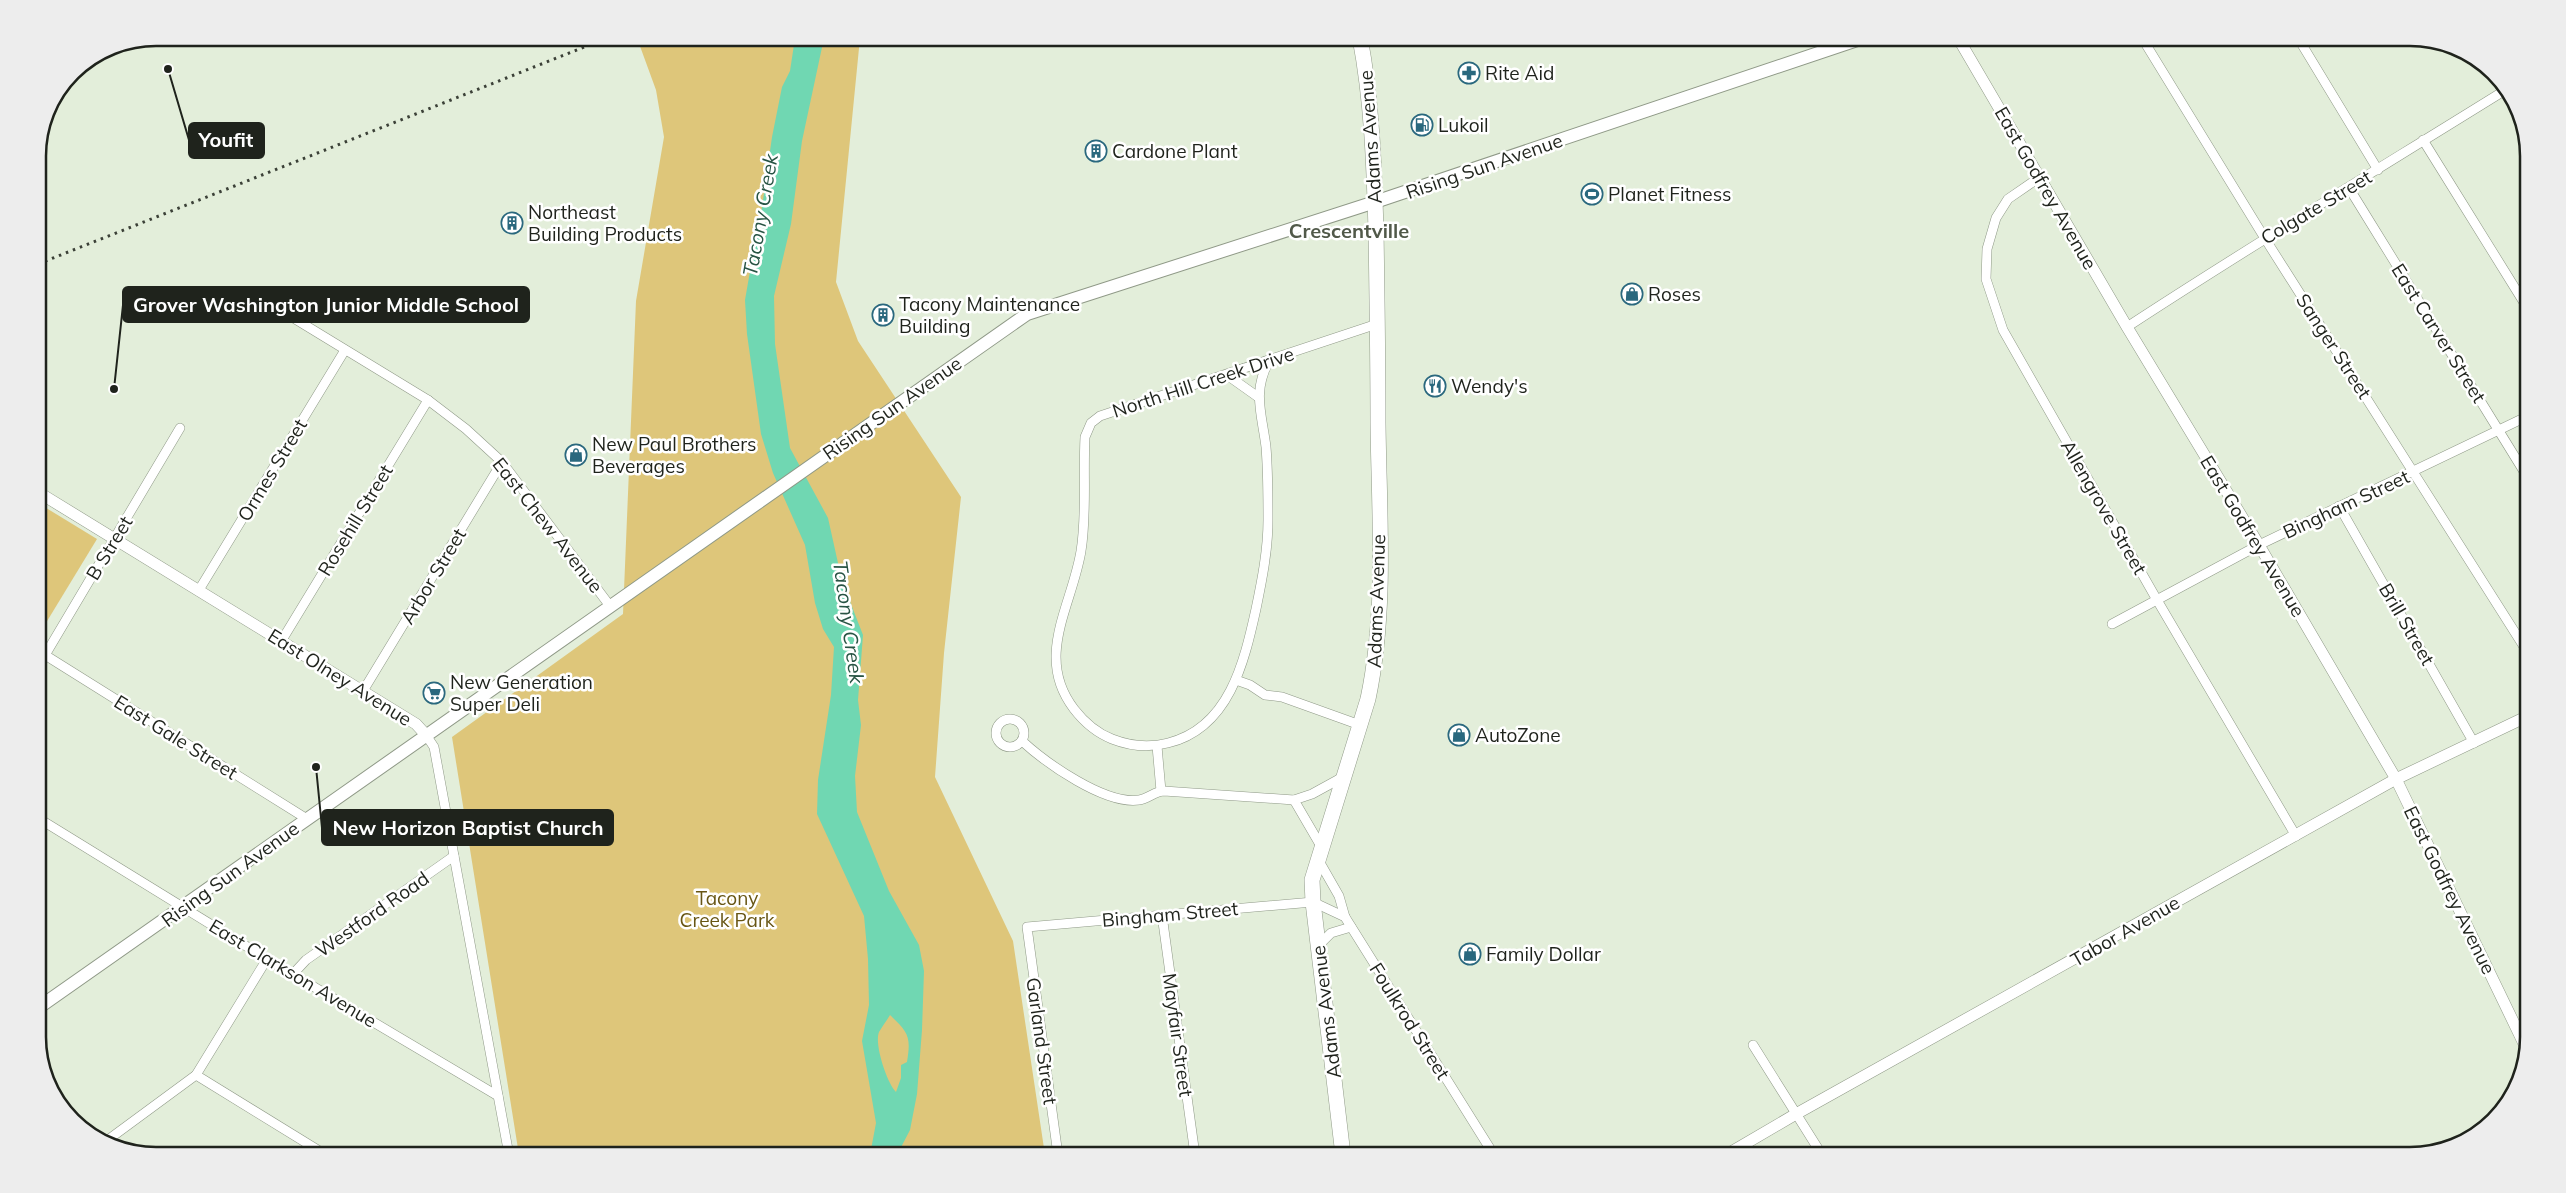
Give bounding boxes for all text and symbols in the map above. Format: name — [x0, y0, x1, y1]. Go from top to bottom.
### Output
pharmacy icon: Rite Aid — [1457, 61, 1481, 85]
place label: Rite Aid — [1485, 61, 1554, 85]
street label: Adams Avenue — [1353, 69, 1387, 205]
street label: East Godfrey Avenue — [1990, 102, 2102, 274]
fuel station icon: Lukoil — [1410, 113, 1434, 137]
place label: Lukoil — [1438, 113, 1489, 137]
callout: Youfit — [189, 123, 264, 158]
text: Youfit — [198, 127, 254, 152]
street label: Rising Sun Avenue — [1402, 128, 1566, 204]
building icon: Cardone Plant — [1084, 139, 1108, 163]
place label: Cardone Plant — [1112, 139, 1238, 163]
water label: Tacony Creek — [737, 151, 783, 278]
street label: Colgate Street — [2256, 164, 2376, 249]
sports icon: Planet Fitness — [1580, 182, 1604, 206]
place label: Planet Fitness — [1608, 182, 1732, 206]
place label: Northeast Building Products — [528, 200, 682, 246]
building icon: Northeast Building Products — [500, 211, 524, 235]
district label: Crescentville — [1289, 218, 1409, 243]
street label: East Carver Street — [2387, 259, 2492, 407]
shop icon: Roses — [1620, 282, 1644, 306]
place label: Roses — [1648, 282, 1701, 306]
callout: Grover Washington Junior Middle School — [123, 287, 529, 322]
street label: Sanger Street — [2291, 289, 2377, 403]
text: Grover Washington Junior Middle School — [133, 292, 519, 317]
place label: Tacony Maintenance Building — [899, 292, 1080, 338]
building icon: Tacony Maintenance Building — [871, 303, 895, 327]
street label: North Hill Creek Drive — [1109, 341, 1297, 423]
street label: Rising Sun Avenue — [818, 351, 966, 465]
restaurant icon: Wendy's — [1423, 374, 1447, 398]
place label: Wendy's — [1451, 374, 1528, 398]
street label: Ormes Street — [232, 414, 312, 526]
place label: New Paul Brothers Beverages — [592, 432, 756, 478]
street label: Allengrove Street — [2056, 436, 2152, 579]
shop icon: New Paul Brothers Beverages — [564, 443, 588, 467]
street label: East Godfrey Avenue — [2195, 451, 2311, 621]
street label: East Chew Avenue — [488, 452, 608, 598]
street label: Rosehill Street — [312, 460, 398, 580]
street label: Bingham Street — [2279, 464, 2413, 544]
street label: B Street — [81, 511, 138, 584]
street label: Arbor Street — [395, 523, 471, 628]
street label: Adams Avenue — [1362, 534, 1390, 668]
water label: Tacony Creek — [828, 559, 870, 686]
street label: Brill Street — [2374, 579, 2440, 670]
street label: East Olney Avenue — [264, 623, 416, 731]
place label: New Generation Super Deli — [450, 670, 593, 716]
supermarket icon: New Generation Super Deli — [422, 681, 446, 705]
street label: East Gale Street — [110, 689, 242, 785]
shop icon: AutoZone — [1447, 723, 1471, 747]
place label: AutoZone — [1475, 723, 1561, 747]
street label: East Godfrey Avenue — [2399, 802, 2501, 978]
callout: New Horizon Baptist Church — [322, 810, 613, 845]
text: New Horizon Baptist Church — [333, 815, 603, 840]
street label: Rising Sun Avenue — [157, 816, 303, 932]
street label: Westford Road — [311, 866, 433, 962]
park label: Tacony Creek Park — [679, 886, 775, 932]
street label: Tabor Avenue — [2066, 890, 2184, 972]
street label: Bingham Street — [1101, 896, 1240, 932]
street label: East Clarkson Avenue — [205, 913, 381, 1033]
shop icon: Family Dollar — [1458, 942, 1482, 966]
place label: Family Dollar — [1486, 942, 1601, 966]
street label: Adams Avenue — [1306, 944, 1346, 1080]
street label: Foulkrod Street — [1365, 958, 1456, 1084]
street label: Mayfair Street — [1157, 972, 1199, 1099]
street label: Garland Street — [1021, 976, 1063, 1106]

